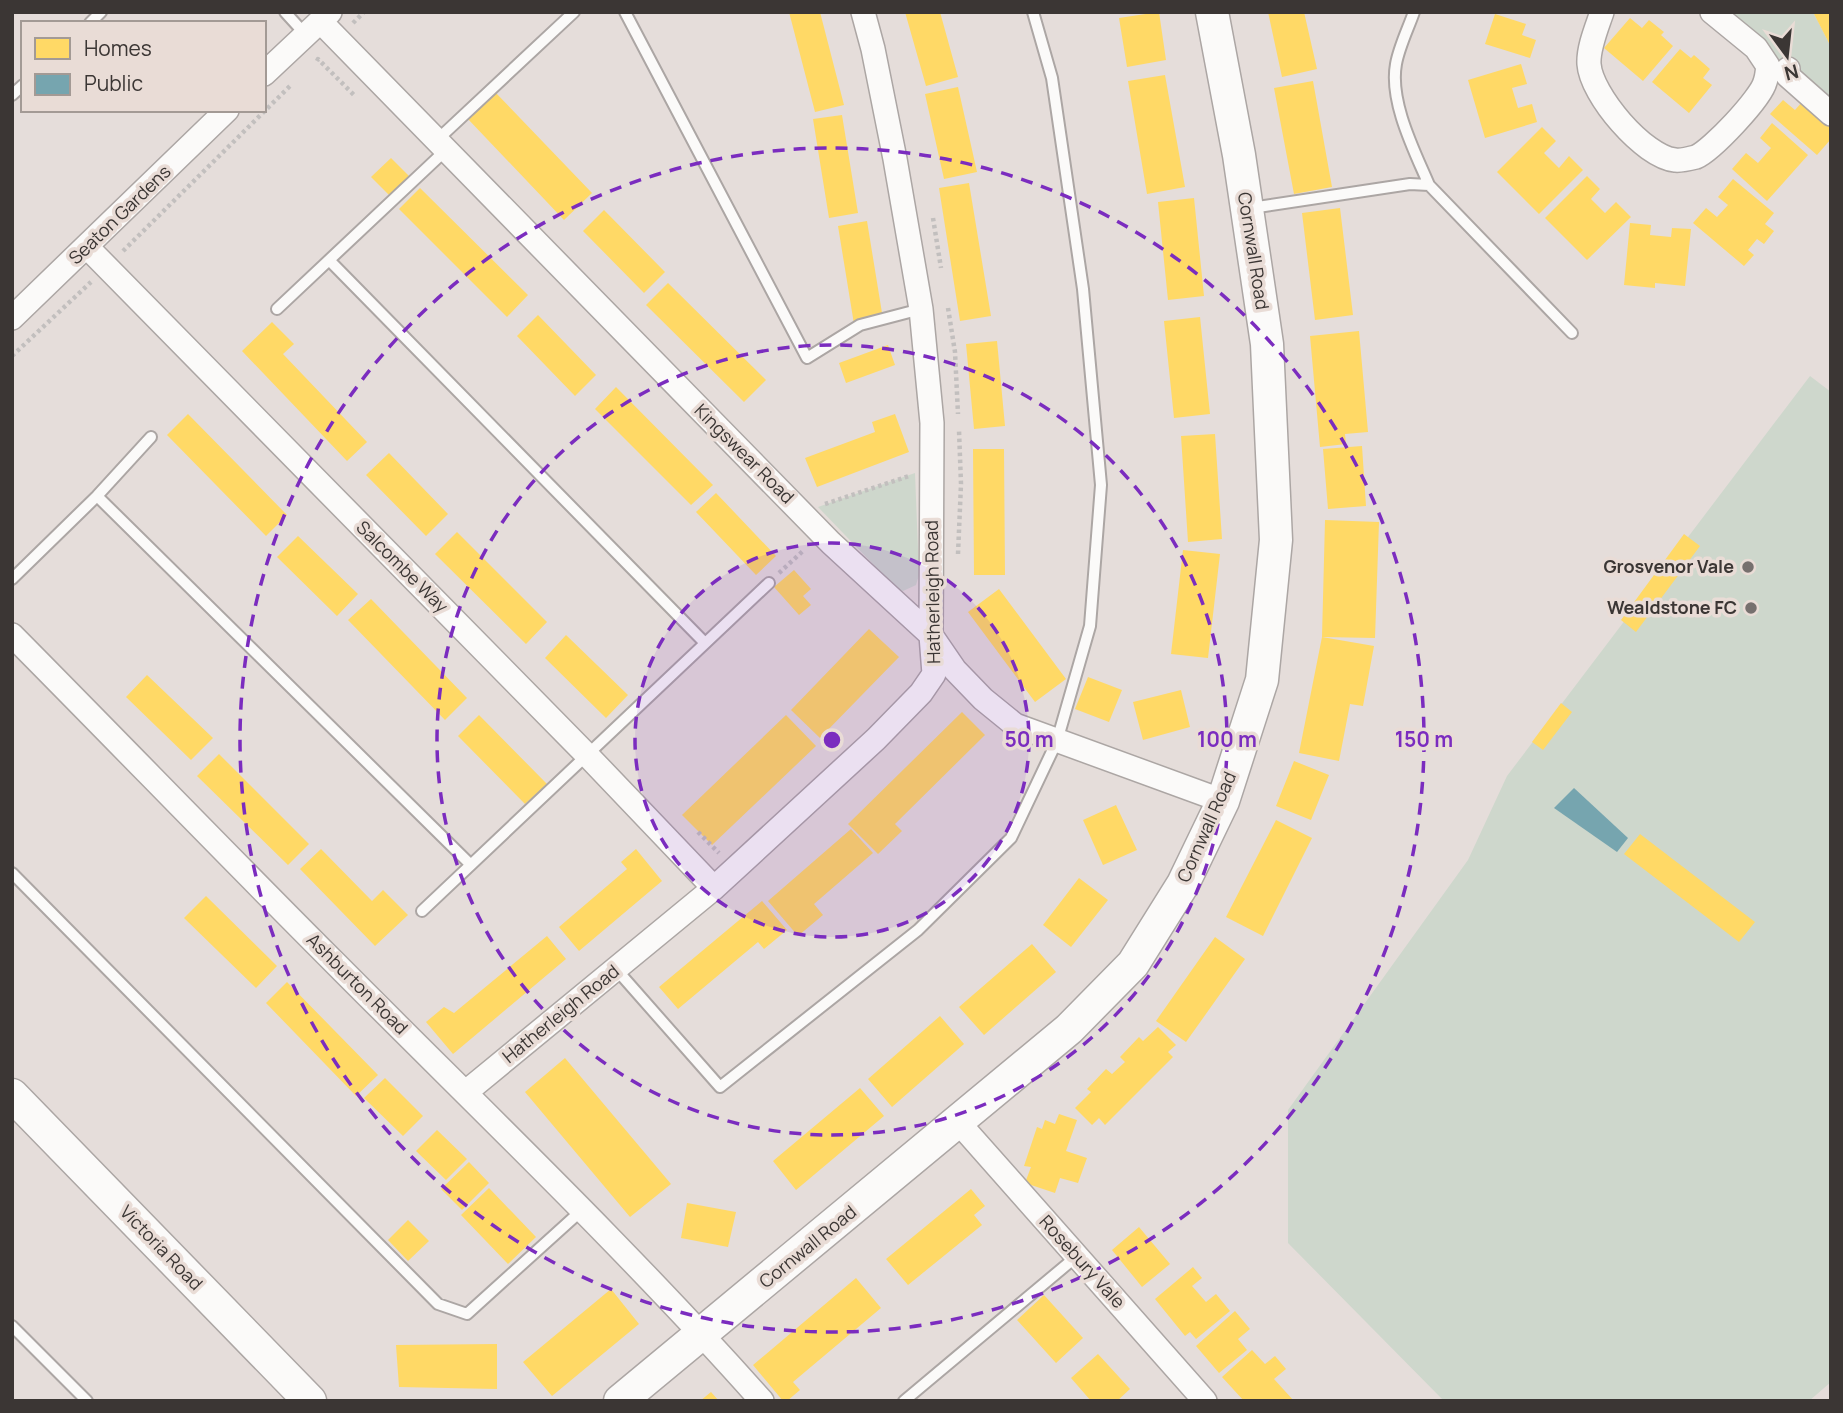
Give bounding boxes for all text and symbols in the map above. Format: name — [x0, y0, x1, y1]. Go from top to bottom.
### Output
legend — [21, 21, 266, 112]
north arrow — [1752, 21, 1822, 91]
text: Homes — [84, 34, 152, 62]
text: N — [1781, 58, 1801, 87]
text: Public — [84, 69, 143, 97]
street label: Seaton Gardens — [63, 159, 176, 269]
street label: Cornwall Road — [1233, 190, 1275, 311]
street label: Kingswear Road — [690, 398, 800, 508]
street label: Salcombe Way — [352, 515, 454, 618]
street label: Hatherleigh Road — [919, 520, 945, 664]
place label: Grosvenor Vale — [1603, 554, 1734, 578]
marker: Grosvenor Vale — [1740, 559, 1756, 575]
place label: Wealdstone FC — [1607, 595, 1737, 619]
marker: Wealdstone FC — [1743, 600, 1759, 616]
text: 50 m — [1004, 725, 1054, 753]
text: 100 m — [1197, 725, 1257, 753]
text: 150 m — [1395, 725, 1453, 753]
centre of rings — [820, 728, 844, 752]
street label: Cornwall Road — [1171, 768, 1241, 886]
street label: Ashburton Road — [302, 927, 414, 1039]
street label: Hatherleigh Road — [497, 959, 624, 1068]
street label: Victoria Road — [115, 1200, 208, 1295]
street label: Cornwall Road — [754, 1200, 861, 1293]
street label: Rosebury Vale — [1035, 1210, 1131, 1313]

